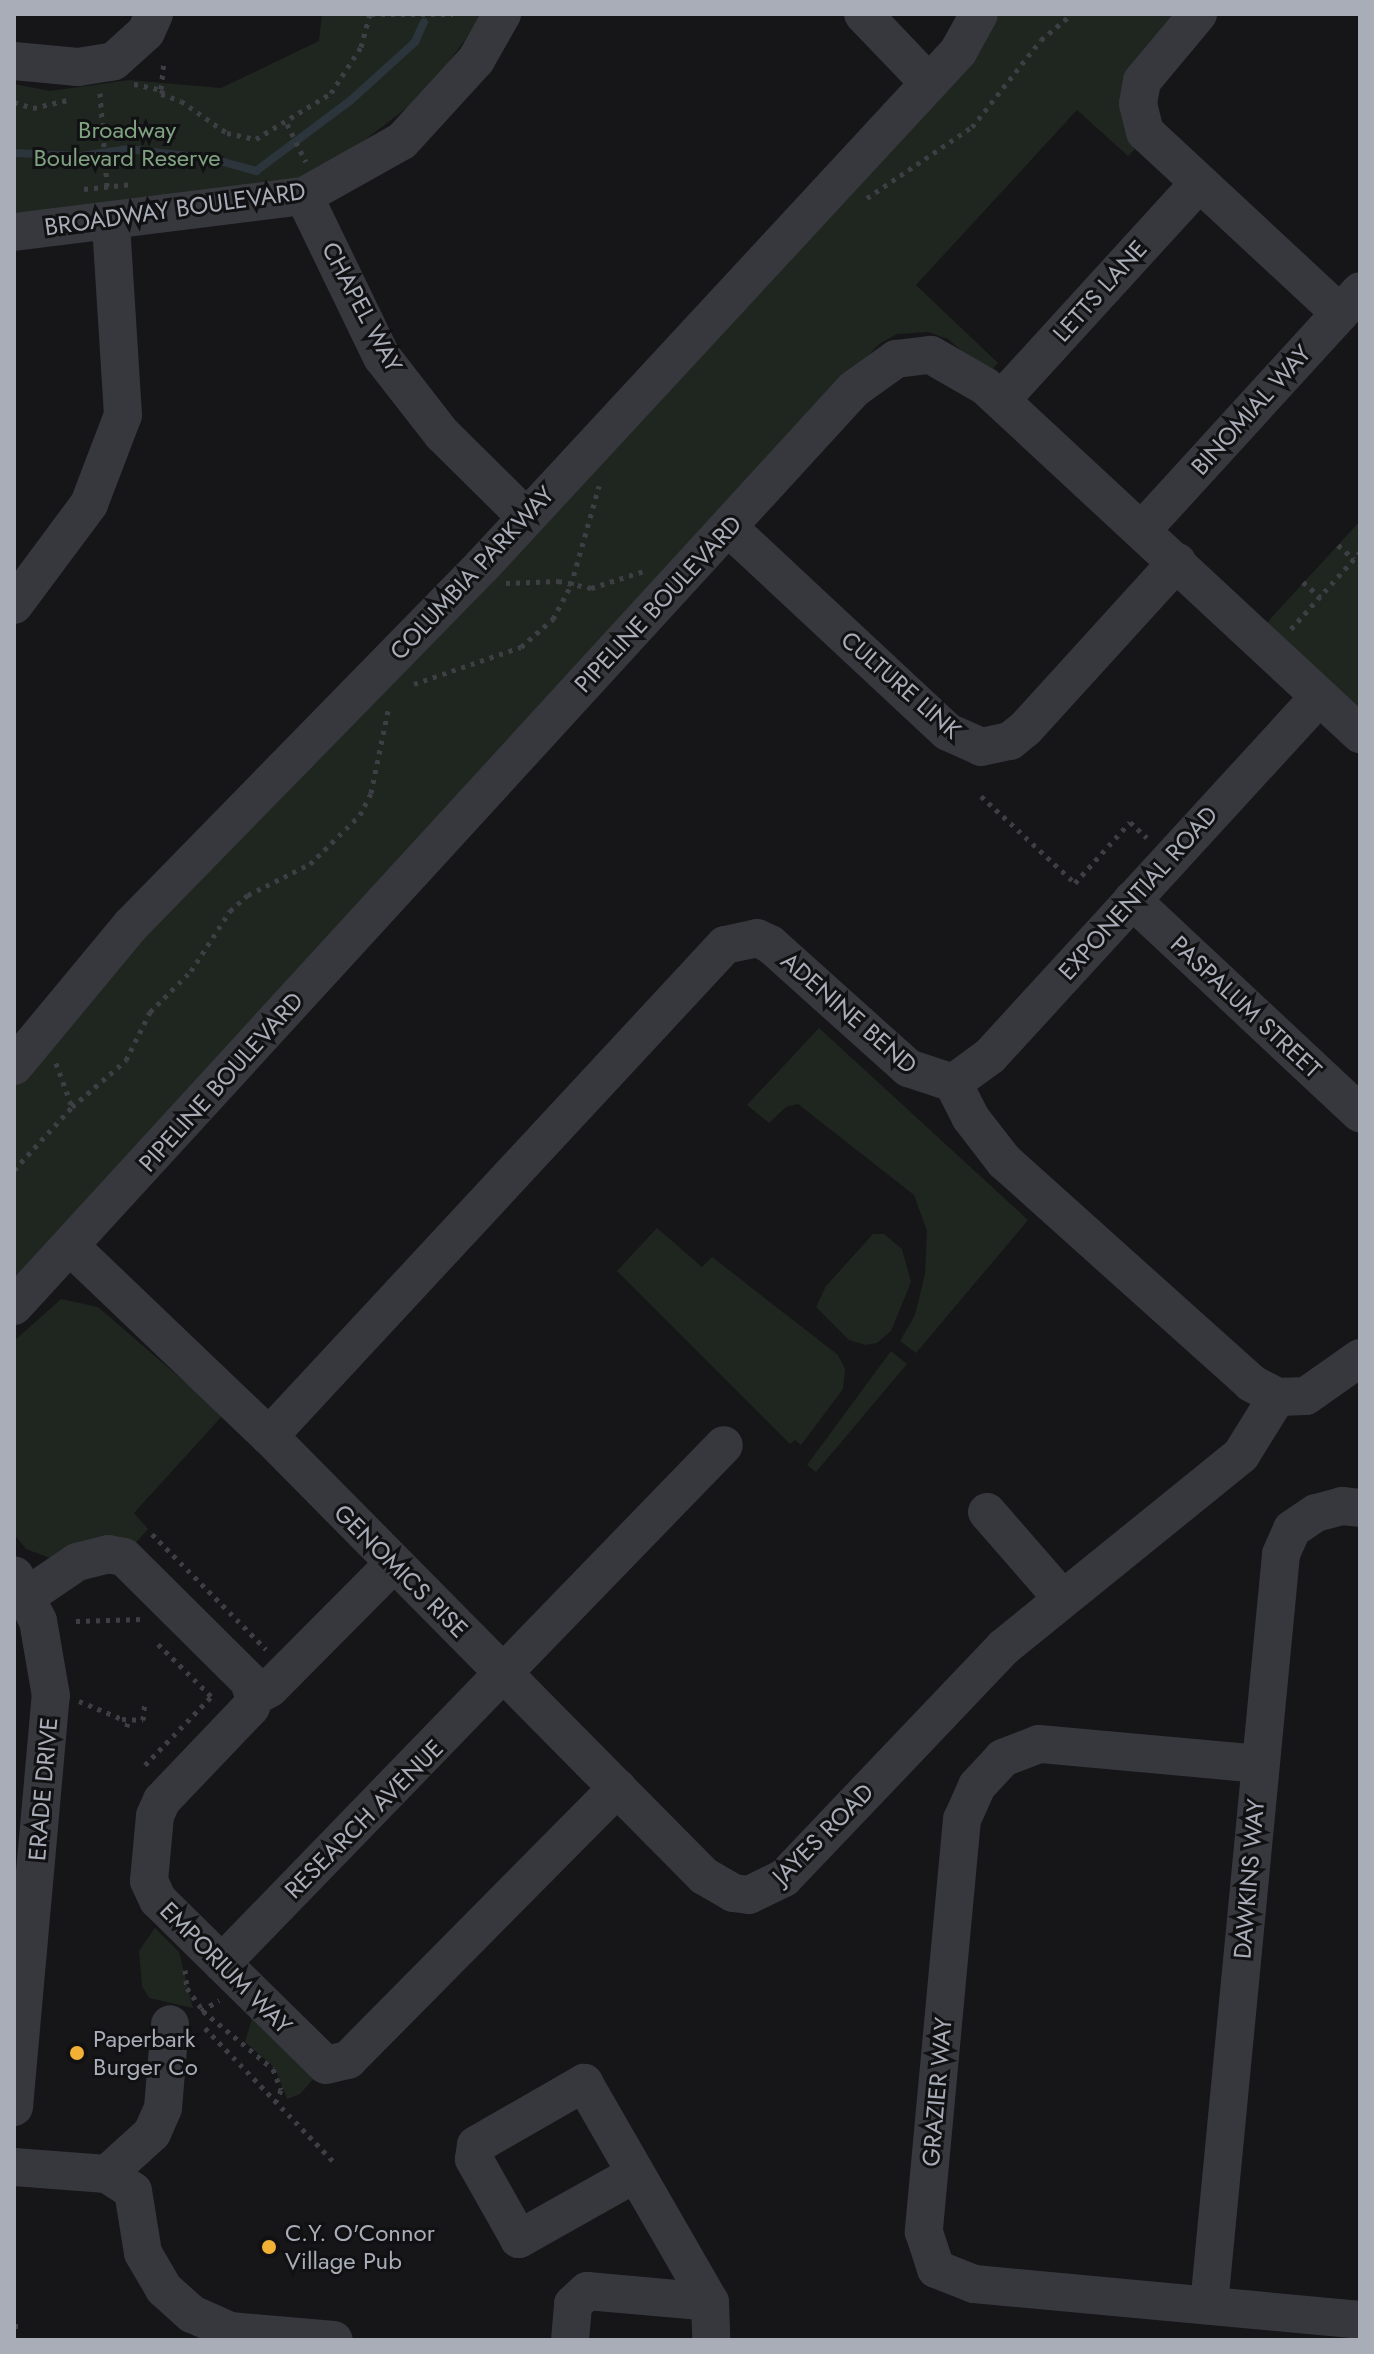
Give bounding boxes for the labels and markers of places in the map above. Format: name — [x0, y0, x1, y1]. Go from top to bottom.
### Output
place label: Paperbark Burger Co — [93, 2025, 198, 2081]
marker: Paperbark Burger Co — [68, 2044, 86, 2062]
place label: C.Y. O'Connor Village Pub — [285, 2219, 435, 2275]
marker: C.Y. O'Connor Village Pub — [260, 2238, 278, 2256]

